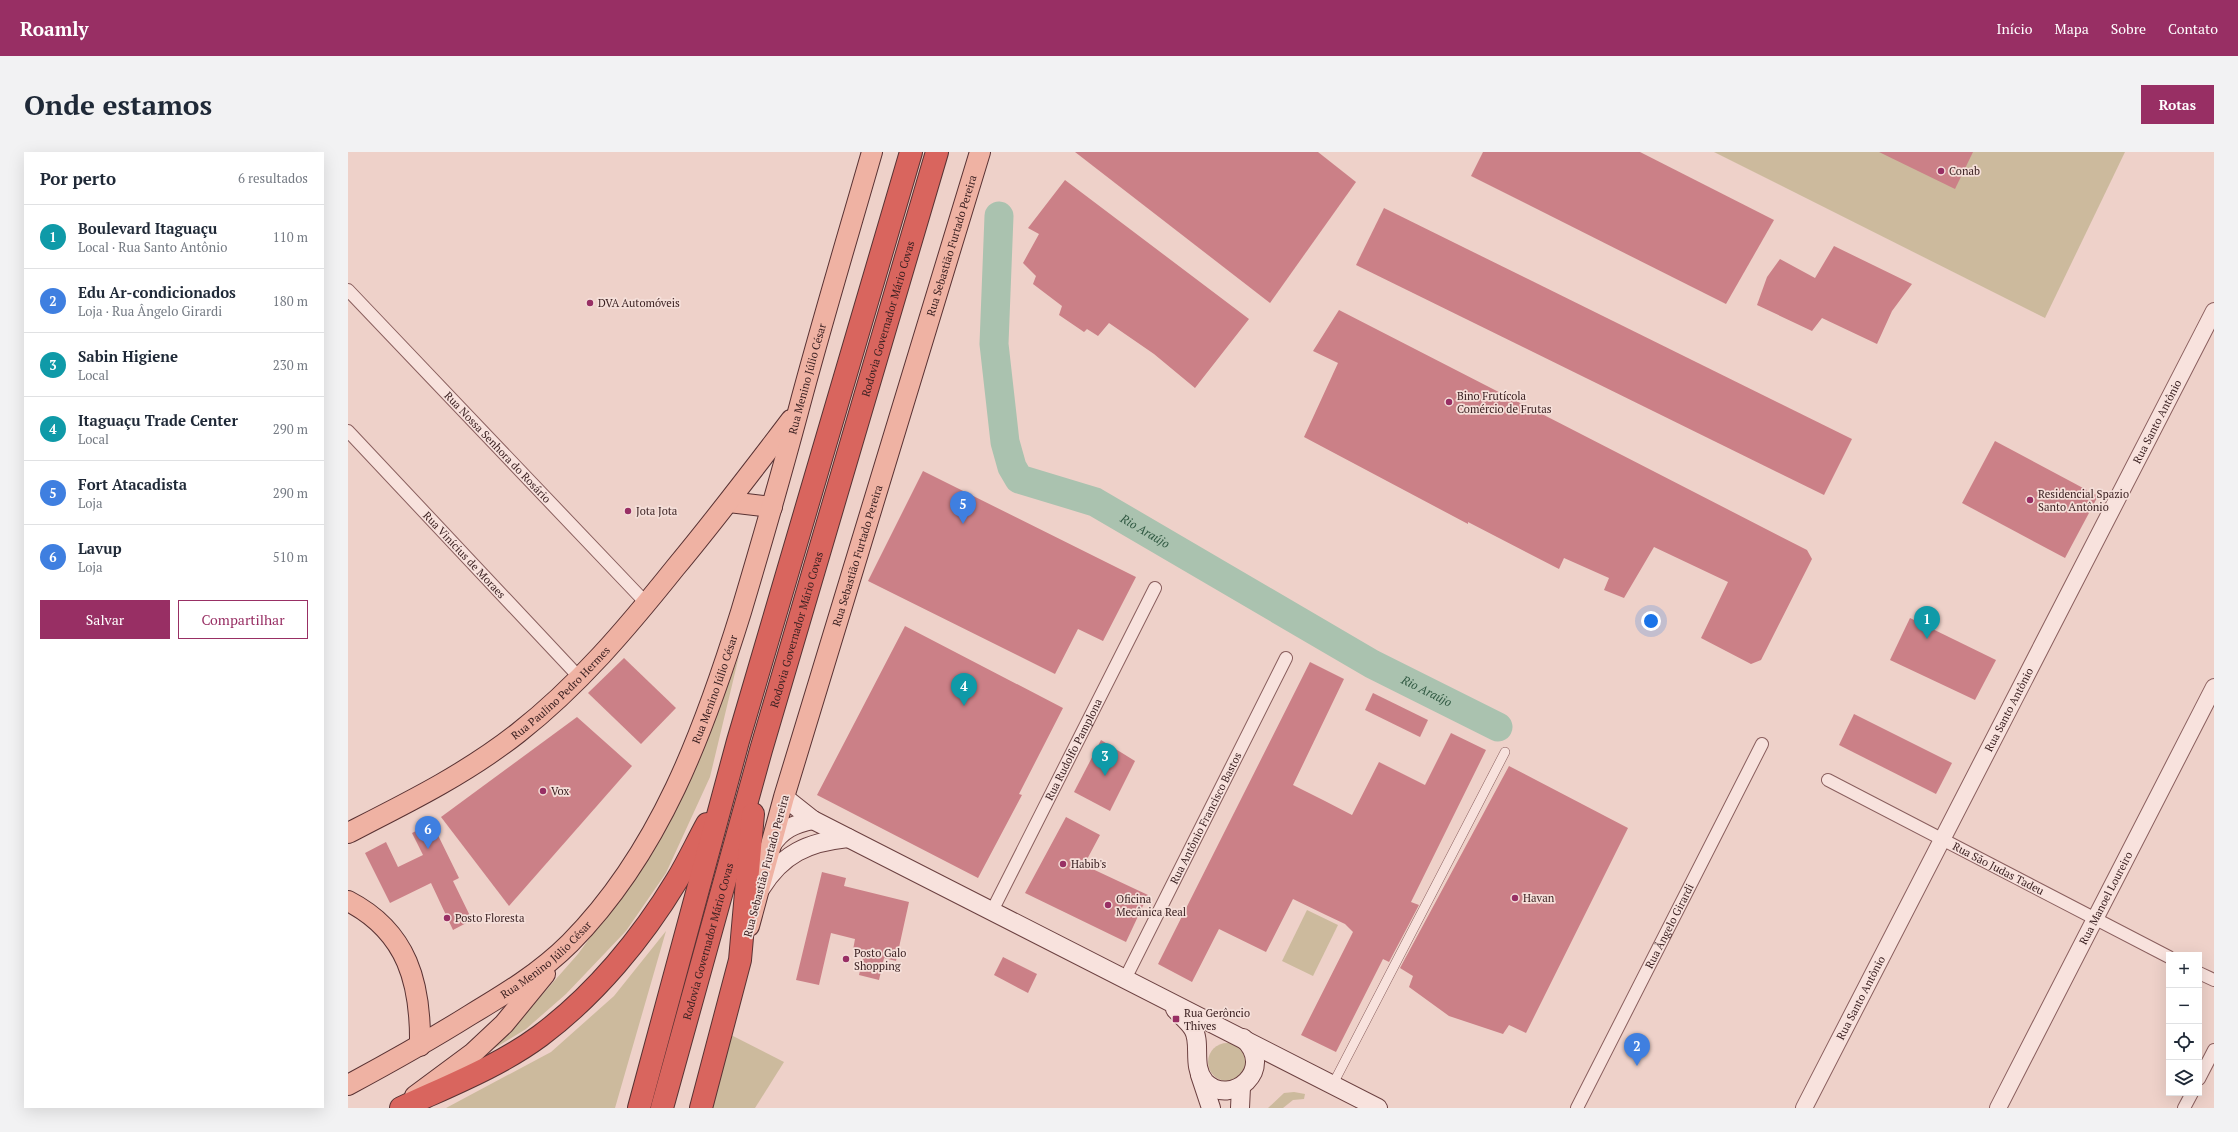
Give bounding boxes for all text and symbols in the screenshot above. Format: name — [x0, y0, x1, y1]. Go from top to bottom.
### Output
text: Roamly — [20, 16, 89, 41]
text: Início — [1997, 19, 2033, 38]
text: Mapa — [2055, 19, 2089, 38]
text: Sobre — [2111, 19, 2146, 38]
text: Contato — [2168, 19, 2218, 38]
button: Rotas — [2141, 85, 2214, 124]
text: Onde estamos — [24, 86, 212, 123]
place label: Conab — [1949, 164, 1980, 178]
marker: Conab — [1936, 166, 1946, 176]
text: Por perto — [40, 167, 116, 190]
text: 6 resultados — [238, 169, 308, 187]
street label: Rua Sebastião Furtado Pereira — [924, 173, 980, 318]
text: Boulevard Itaguaçu — [78, 218, 217, 238]
text: 1 — [49, 228, 57, 246]
text: 110 m — [273, 228, 308, 246]
text: Local · Rua Santo Antônio — [78, 238, 227, 256]
street label: Rodovia Governador Mário Covas — [858, 239, 918, 398]
text: Edu Ar-condicionados — [78, 282, 236, 302]
text: 2 — [49, 292, 57, 310]
text: 180 m — [273, 292, 308, 310]
place label: DVA Automóveis — [598, 296, 680, 310]
marker: DVA Automóveis — [585, 298, 595, 308]
text: Loja · Rua Ângelo Girardi — [78, 302, 222, 320]
street label: Rua Menino Júlio César — [785, 321, 829, 436]
text: Sabin Higiene — [78, 346, 178, 366]
text: 3 — [49, 356, 57, 374]
text: 230 m — [273, 356, 308, 374]
text: Local — [78, 366, 109, 384]
street label: Rua Santo Antônio — [2130, 377, 2185, 466]
street label: Rua Nossa Senhora do Rosário — [441, 389, 554, 506]
place label: Bino Frutícola Comércio de Frutas — [1457, 389, 1552, 416]
marker: Bino Frutícola Comércio de Frutas — [1444, 397, 1454, 407]
text: Itaguaçu Trade Center — [78, 410, 238, 430]
text: 4 — [49, 420, 57, 438]
text: 290 m — [273, 420, 308, 438]
text: Local — [78, 430, 109, 448]
text: Fort Atacadista — [78, 474, 187, 494]
street label: Rua Sebastião Furtado Pereira — [829, 483, 886, 628]
text: 5 — [49, 484, 57, 502]
text: 290 m — [273, 484, 308, 502]
place label: Residencial Spazio Santo Antônio — [2038, 487, 2129, 514]
pin: 5 — [950, 491, 976, 524]
text: Loja — [78, 494, 103, 512]
marker: Residencial Spazio Santo Antônio — [2025, 495, 2035, 505]
place label: Jota Jota — [636, 504, 678, 518]
marker: Jota Jota — [623, 506, 633, 516]
street label: Rua Vinícius de Moraes — [420, 508, 509, 602]
water label: Rio Araújo — [1117, 510, 1173, 551]
text: Lavup — [78, 538, 122, 558]
text: 6 — [49, 548, 57, 566]
text: 510 m — [273, 548, 308, 566]
street label: Rodovia Governador Mário Covas — [767, 550, 826, 709]
text: Loja — [78, 558, 103, 576]
button: Salvar — [40, 600, 170, 639]
button: Compartilhar — [178, 600, 308, 639]
pin: 1 — [1914, 606, 1940, 639]
your location — [1641, 611, 1661, 631]
street label: Rua Menino Júlio César — [689, 632, 741, 745]
street label: Rua Paulino Pedro Hermes — [508, 643, 613, 743]
street label: Rua Santo Antônio — [1982, 665, 2036, 754]
water label: Rio Araújo — [1398, 672, 1455, 710]
pin: 4 — [951, 673, 977, 706]
street label: Rua Rudolfo Pamplona — [1042, 696, 1105, 803]
pin: 3 — [1092, 743, 1118, 776]
street label: Rua Antônio Francisco Bastos — [1167, 750, 1245, 886]
place label: Vox — [551, 784, 569, 798]
marker: Vox — [538, 786, 548, 796]
street label: Rua Sebastião Furtado Pereira — [740, 793, 792, 939]
pin: 6 — [415, 816, 441, 849]
street label: Rua São Judas Tadeu — [1950, 839, 2047, 898]
street label: Rua Manoel Loureiro — [2076, 849, 2135, 947]
place label: Habib's — [1071, 857, 1107, 871]
marker: Habib's — [1058, 859, 1068, 869]
street label: Rodovia Governador Mário Covas — [680, 861, 737, 1021]
street label: Rua Ângelo Girardi — [1642, 881, 1697, 971]
place label: Havan — [1523, 891, 1555, 905]
place label: Oficina Mecânica Real — [1116, 892, 1186, 919]
marker: Havan — [1510, 893, 1520, 903]
marker: Oficina Mecânica Real — [1103, 900, 1113, 910]
place label: Posto Floresta — [455, 911, 525, 925]
marker: Posto Floresta — [442, 913, 452, 923]
street label: Rua Menino Júlio César — [498, 917, 595, 1002]
place label: Posto Galo Shopping — [854, 946, 906, 973]
map controls — [2166, 952, 2202, 1096]
button: + — [2166, 952, 2202, 988]
street label: Rua Santo Antônio — [1833, 953, 1888, 1042]
marker: Posto Galo Shopping — [841, 954, 851, 964]
button: − — [2166, 988, 2202, 1024]
place label: Rua Gerôncio Thives — [1184, 1006, 1250, 1033]
marker: Rua Gerôncio Thives — [1171, 1014, 1181, 1024]
button: locate — [2166, 1024, 2202, 1060]
pin: 2 — [1624, 1033, 1650, 1066]
button: layers — [2166, 1060, 2202, 1096]

